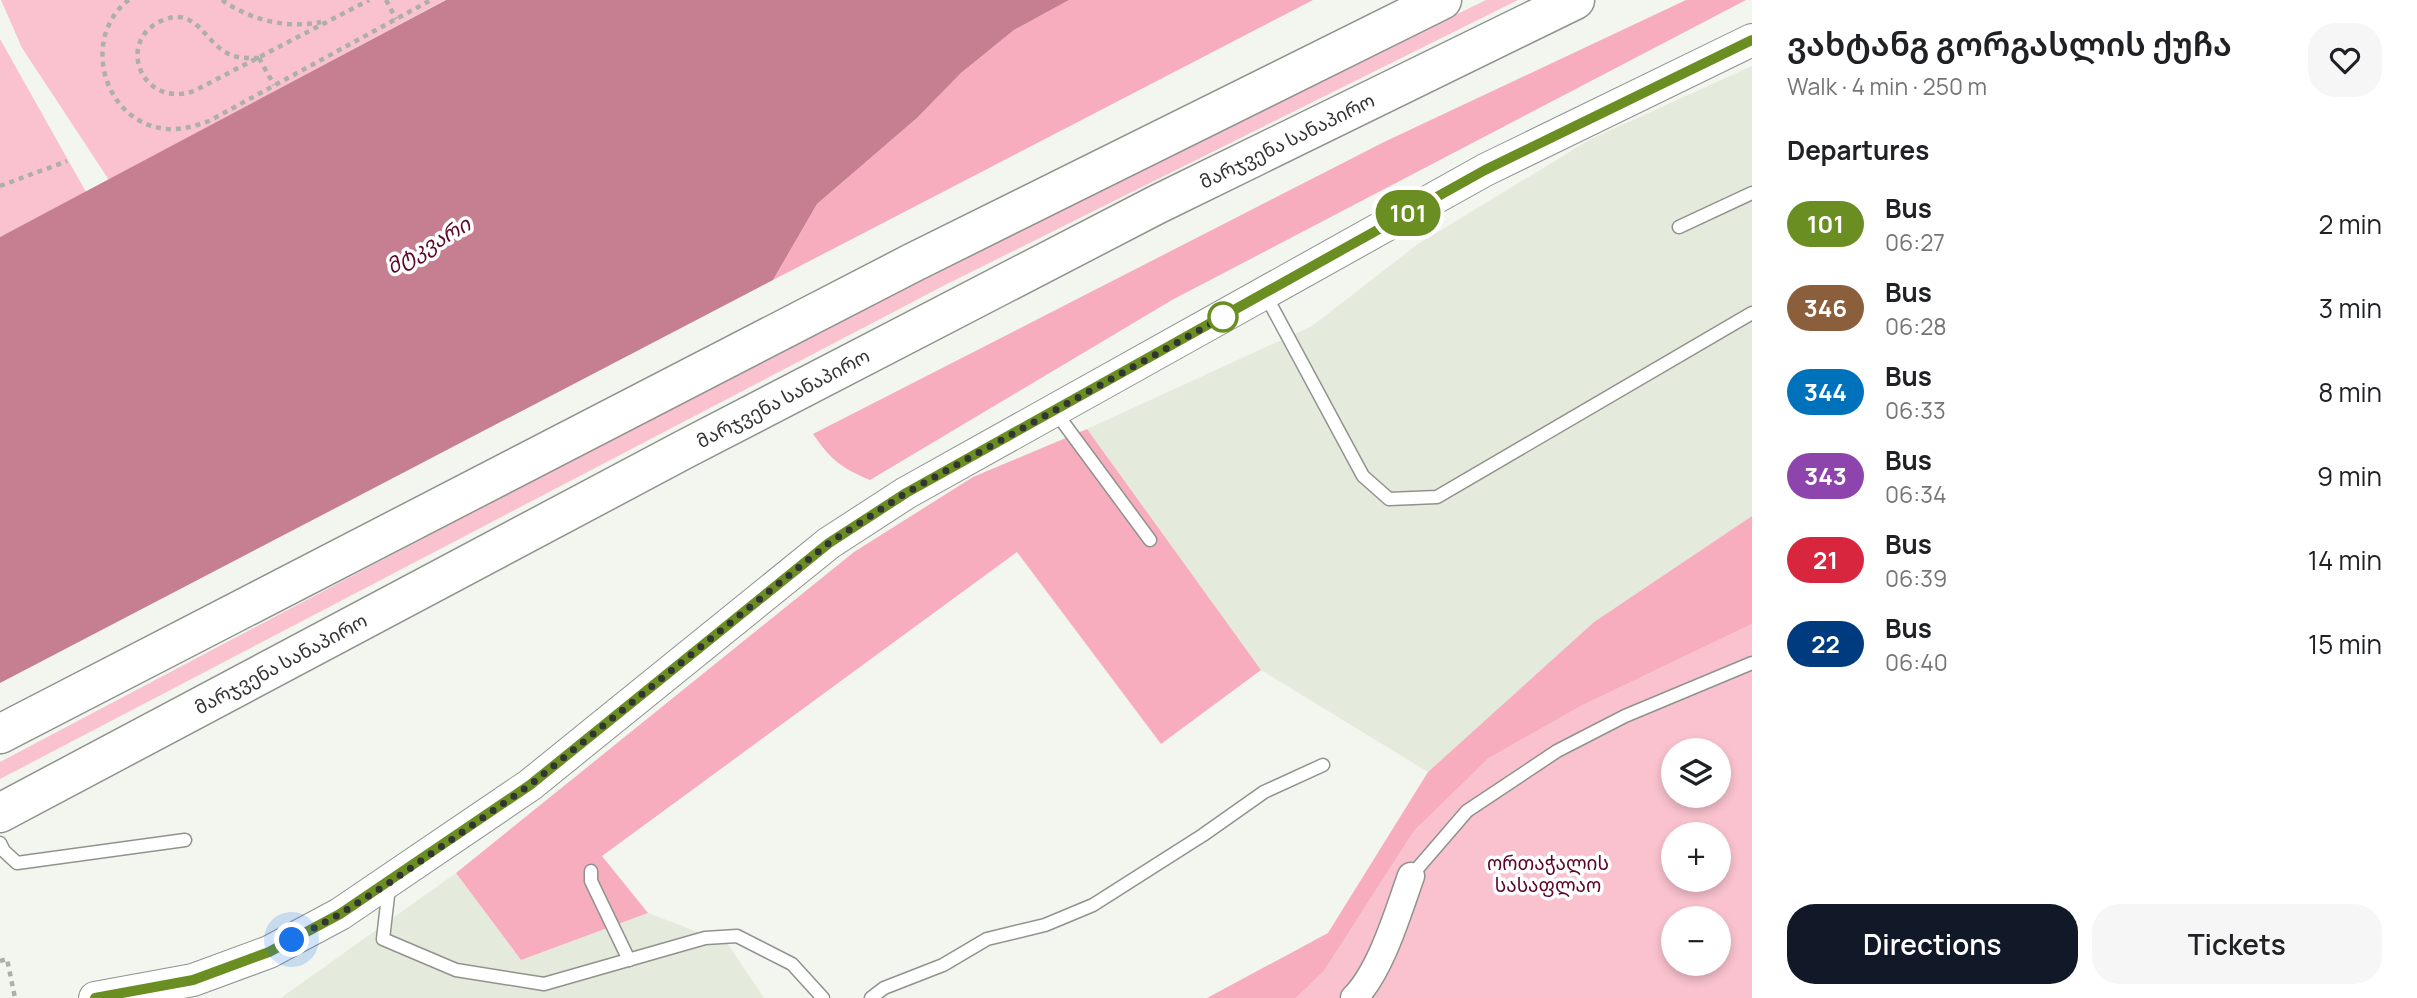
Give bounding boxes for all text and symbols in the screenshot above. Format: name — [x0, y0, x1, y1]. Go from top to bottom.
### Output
text: ვახტანგ გორგასლის ქუჩა — [1787, 21, 2232, 66]
button: heart — [2308, 23, 2382, 97]
text: Walk · 4 min · 250 m — [1787, 70, 1987, 102]
street label: მარჯვენა სანაპირო — [1195, 87, 1379, 195]
text: Departures — [1787, 132, 1929, 168]
line badge: 101 — [1368, 190, 1448, 236]
text: Bus — [1885, 190, 1932, 226]
text: 101 — [1390, 196, 1426, 229]
text: 2 min — [2318, 206, 2382, 242]
text: 101 — [1807, 207, 1844, 240]
water label: მტკვარი — [381, 209, 476, 280]
text: 06:27 — [1885, 226, 1945, 258]
text: Bus — [1885, 274, 1932, 310]
text: 3 min — [2319, 290, 2382, 326]
text: 346 — [1804, 291, 1847, 324]
unlabelled marker — [1208, 302, 1238, 332]
text: 06:28 — [1885, 310, 1947, 342]
street label: მარჯვენა სანაპირო — [692, 343, 874, 454]
text: Bus — [1885, 358, 1932, 394]
text: 8 min — [2318, 374, 2382, 410]
text: 344 — [1804, 375, 1847, 408]
text: 06:33 — [1885, 394, 1946, 426]
text: Bus — [1885, 442, 1932, 478]
text: 9 min — [2317, 458, 2382, 494]
text: 343 — [1804, 459, 1847, 492]
text: 06:34 — [1885, 478, 1946, 510]
text: Bus — [1885, 526, 1932, 562]
text: 14 min — [2308, 542, 2382, 578]
text: 21 — [1813, 543, 1838, 576]
text: 06:39 — [1885, 562, 1947, 594]
street label: მარჯვენა სანაპირო — [190, 607, 372, 720]
text: Bus — [1885, 610, 1932, 646]
text: 15 min — [2308, 626, 2382, 662]
text: 22 — [1811, 627, 1840, 660]
text: 06:40 — [1885, 646, 1948, 678]
map controls — [1661, 738, 1731, 976]
button: layers — [1661, 738, 1731, 808]
button: + — [1661, 822, 1731, 892]
park label: ორთაჭალის სასაფლაო — [1487, 850, 1609, 898]
button: Directions — [1787, 904, 2078, 984]
button: Tickets — [2092, 904, 2382, 984]
button: − — [1661, 906, 1731, 976]
your location — [274, 922, 309, 957]

